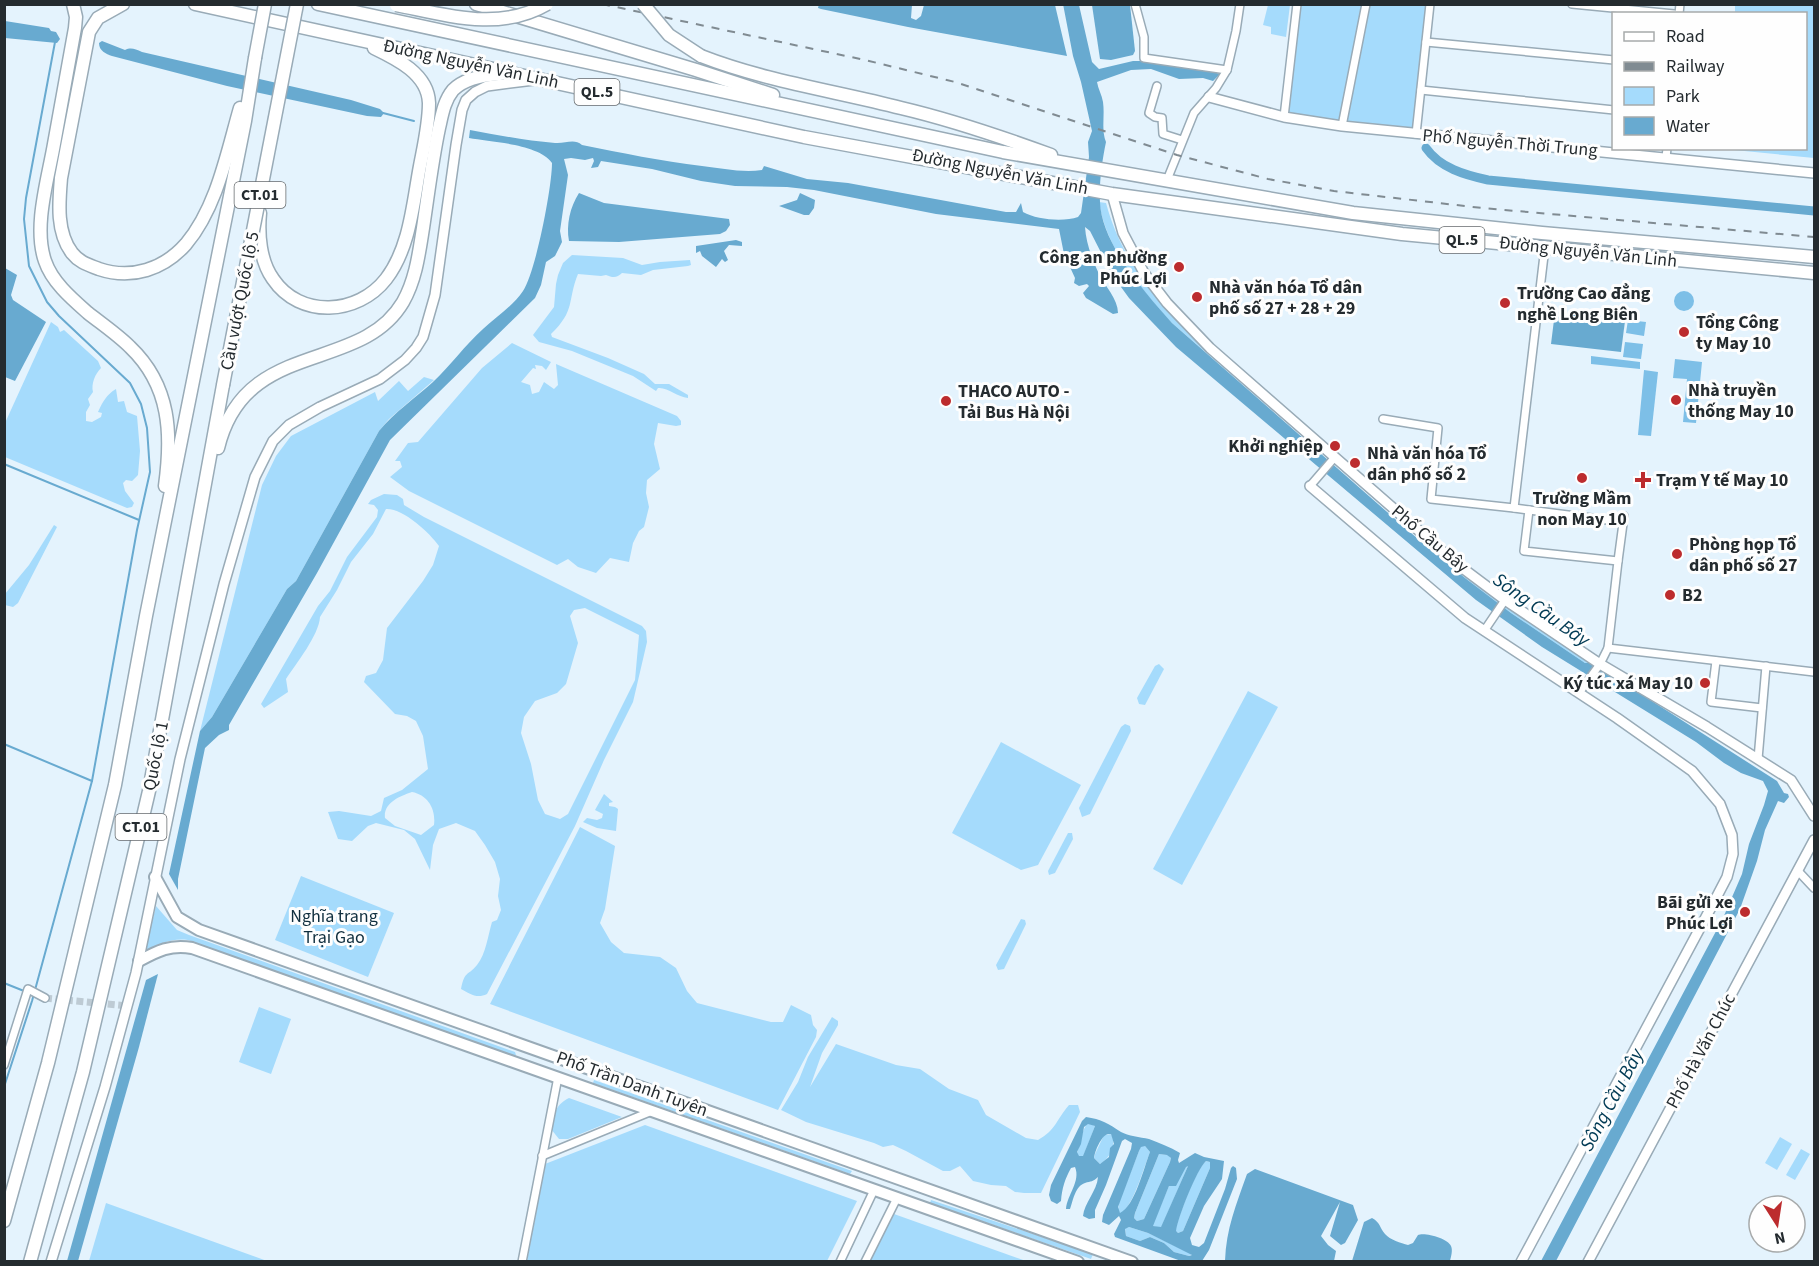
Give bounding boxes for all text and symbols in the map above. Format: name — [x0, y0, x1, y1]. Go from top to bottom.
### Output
legend — [1612, 12, 1807, 150]
text: Road — [1666, 24, 1705, 49]
street label: Đường Nguyễn Văn Linh — [381, 33, 561, 95]
text: Railway — [1666, 54, 1725, 79]
road number: QL.5 — [574, 79, 620, 105]
text: Park — [1666, 84, 1700, 109]
text: Water — [1666, 114, 1710, 139]
street label: Phố Nguyễn Thời Trung — [1421, 123, 1599, 163]
street label: Đường Nguyễn Văn Linh — [910, 143, 1090, 201]
road number: CT.01 — [234, 182, 286, 208]
road number: QL.5 — [1440, 227, 1484, 253]
street label: Cầu vượt Quốc lộ 5 — [214, 230, 266, 372]
street label: Đường Nguyễn Văn Linh — [1498, 230, 1678, 274]
place label: Công an phường Phúc Lợi — [1039, 245, 1167, 291]
marker: Công an phường Phúc Lợi — [1172, 260, 1186, 274]
place label: Nhà văn hóa Tổ dân phố số 27 + 28 + 29 — [1209, 275, 1362, 321]
place label: Trường Cao đẳng nghề Long Biên — [1517, 281, 1651, 327]
marker: Nhà văn hóa Tổ dân phố số 27 + 28 + 29 — [1190, 290, 1204, 304]
marker: Trường Cao đẳng nghề Long Biên — [1498, 296, 1512, 310]
place label: Tổng Công ty May 10 — [1696, 310, 1779, 356]
marker: Tổng Công ty May 10 — [1677, 325, 1691, 339]
place label: Nhà truyền thống May 10 — [1688, 378, 1794, 424]
place label: THACO AUTO - Tải Bus Hà Nội — [958, 379, 1070, 425]
marker: Nhà truyền thống May 10 — [1669, 393, 1683, 407]
marker: THACO AUTO - Tải Bus Hà Nội — [939, 394, 953, 408]
place label: Khởi nghiệp — [1228, 434, 1323, 459]
marker: Khởi nghiệp — [1328, 439, 1342, 453]
place label: Nhà văn hóa Tổ dân phố số 2 — [1367, 441, 1487, 487]
marker: Nhà văn hóa Tổ dân phố số 2 — [1348, 456, 1362, 470]
place label: Trạm Y tế May 10 — [1656, 468, 1788, 493]
marker: Trường Mầm non May 10 — [1575, 471, 1589, 485]
marker: Trạm Y tế May 10 — [1634, 471, 1652, 489]
place label: Trường Mầm non May 10 — [1533, 486, 1631, 532]
street label: Phố Cầu Bây — [1386, 499, 1475, 579]
place label: Phòng họp Tổ dân phố số 27 — [1689, 532, 1797, 578]
marker: Phòng họp Tổ dân phố số 27 — [1670, 547, 1684, 561]
water label: Sông Cầu Bây — [1487, 566, 1596, 654]
place label: B2 — [1682, 583, 1702, 608]
marker: B2 — [1663, 588, 1677, 602]
place label: Ký túc xá May 10 — [1563, 671, 1693, 696]
marker: Ký túc xá May 10 — [1698, 676, 1712, 690]
street label: Quốc lộ 1 — [137, 719, 175, 793]
road number: CT.01 — [116, 814, 166, 840]
place label: Bãi gửi xe Phúc Lợi — [1657, 890, 1733, 936]
park label: Nghĩa trang Trại Gạo — [290, 904, 378, 950]
marker: Bãi gửi xe Phúc Lợi — [1738, 905, 1752, 919]
street label: Phố Hà Văn Chúc — [1660, 989, 1742, 1113]
water label: Sông Cầu Bây — [1573, 1043, 1651, 1156]
street label: Phố Trần Danh Tuyên — [553, 1045, 711, 1123]
north arrow — [1747, 1194, 1807, 1254]
text: N — [1772, 1226, 1787, 1250]

